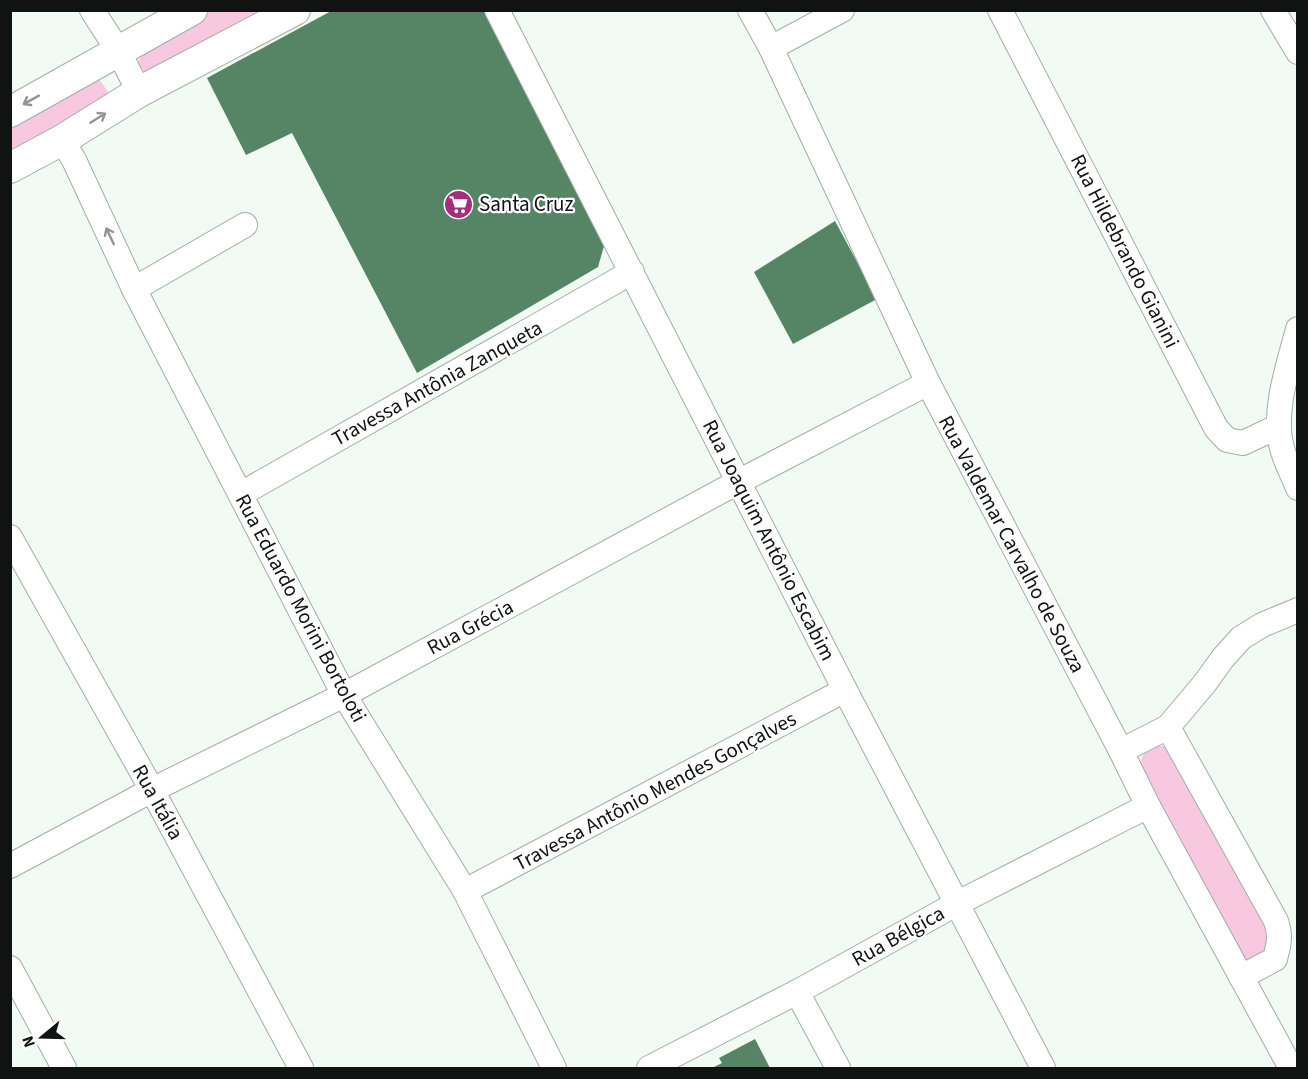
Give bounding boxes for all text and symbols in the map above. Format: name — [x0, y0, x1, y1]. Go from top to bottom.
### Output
one-way arrow — [23, 94, 40, 106]
one-way arrow — [89, 111, 106, 123]
street label: Rua Hildebrando Gianini — [1063, 149, 1187, 353]
supermarket icon: Santa Cruz — [442, 188, 474, 220]
place label: Santa Cruz — [479, 189, 573, 219]
one-way arrow — [103, 228, 115, 246]
street label: Travessa Antônia Zanqueta — [326, 313, 548, 453]
street label: Rua Valdemar Carvalho de Souza — [931, 410, 1093, 678]
street label: Rua Joaquim Antônio Escabim — [695, 414, 843, 666]
street label: Rua Eduardo Morini Bortoloti — [228, 488, 374, 728]
street label: Rua Grécia — [421, 592, 519, 662]
street label: Travessa Antônio Mendes Gonçalves — [509, 704, 802, 878]
street label: Rua Itália — [125, 759, 191, 845]
street label: Rua Bélgica — [846, 898, 950, 974]
north arrow — [12, 1007, 72, 1067]
text: N — [17, 1033, 41, 1050]

